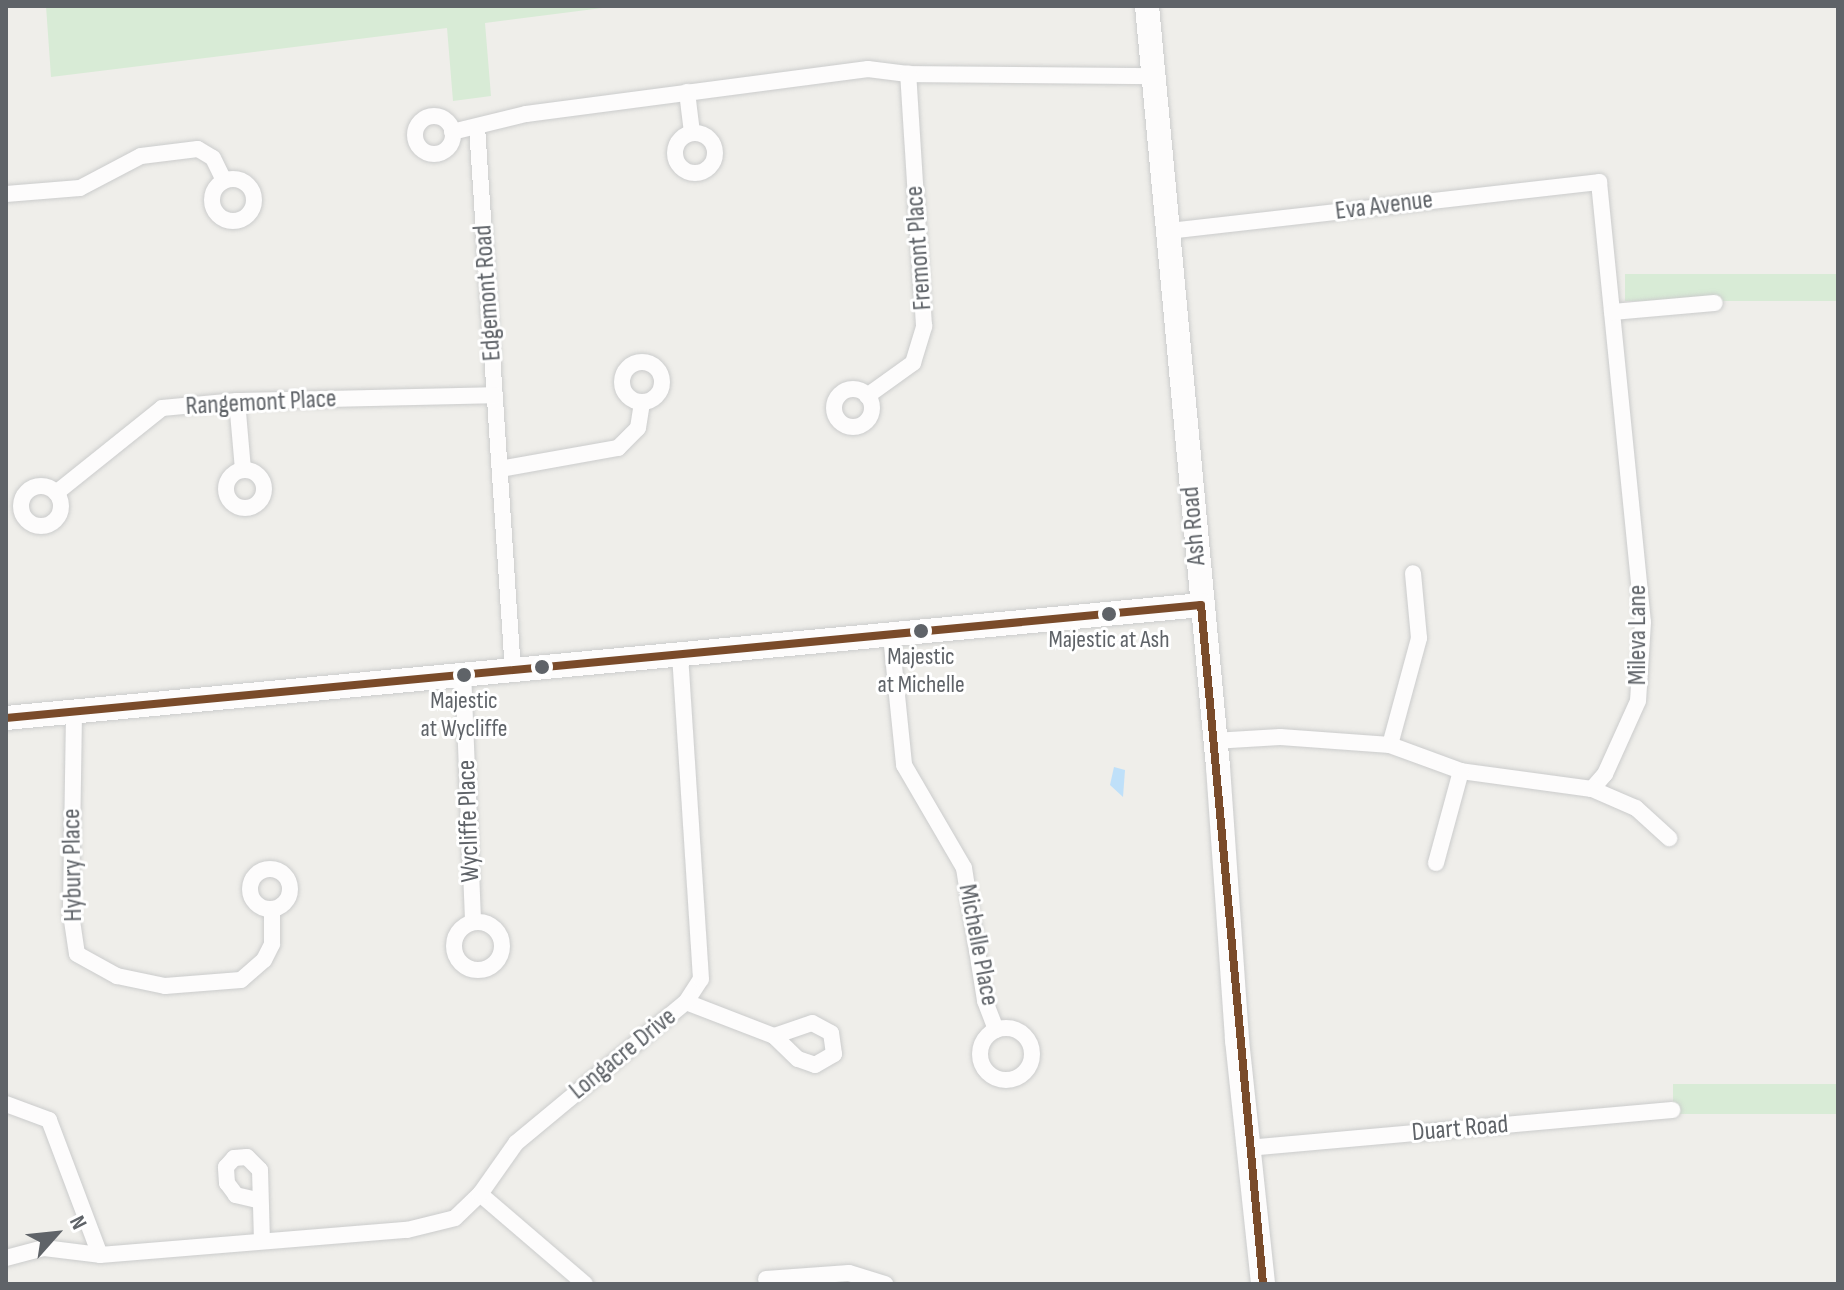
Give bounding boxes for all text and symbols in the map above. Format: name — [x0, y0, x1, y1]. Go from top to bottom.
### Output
street label: Fremont Place — [899, 185, 939, 311]
street label: Eva Avenue — [1333, 185, 1435, 227]
street label: Edgemont Road — [468, 224, 508, 362]
street label: Rangemont Place — [185, 383, 337, 423]
street label: Ash Road — [1175, 485, 1213, 567]
street label: Mileva Lane — [1622, 585, 1654, 685]
marker: Majestic at Ash — [1101, 606, 1117, 622]
marker: Majestic at Michelle — [913, 623, 929, 639]
place label: Majestic at Ash — [1049, 626, 1169, 654]
place label: Majestic at Michelle — [877, 643, 965, 699]
unlabelled marker — [534, 659, 550, 675]
marker: Majestic at Wycliffe — [456, 667, 472, 683]
place label: Majestic at Wycliffe — [421, 687, 507, 743]
street label: Wycliffe Place — [451, 759, 487, 883]
street label: Hybury Place — [56, 808, 90, 922]
street label: Michelle Place — [951, 882, 1005, 1008]
street label: Longacre Drive — [563, 1001, 683, 1107]
street label: Duart Road — [1410, 1109, 1510, 1149]
north arrow — [16, 1194, 96, 1274]
text: N — [63, 1212, 93, 1234]

